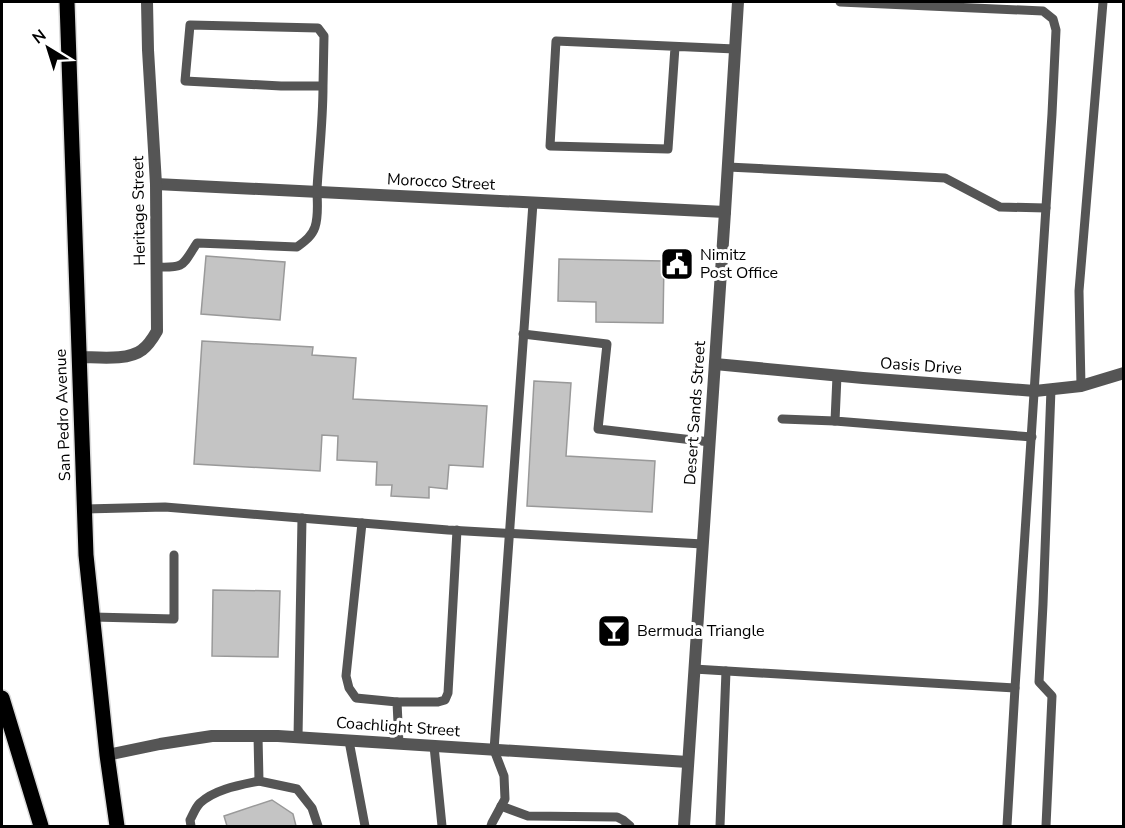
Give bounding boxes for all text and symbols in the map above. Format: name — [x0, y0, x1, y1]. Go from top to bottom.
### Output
north arrow — [18, 18, 78, 78]
text: N — [28, 25, 51, 49]
street label: Heritage Street — [127, 155, 151, 266]
street label: Morocco Street — [386, 168, 496, 196]
place label: Nimitz Post Office — [700, 244, 778, 284]
public building icon: Nimitz Post Office — [659, 246, 695, 282]
street label: Desert Sands Street — [679, 340, 711, 486]
street label: San Pedro Avenue — [50, 349, 76, 481]
street label: Oasis Drive — [879, 352, 963, 380]
bar icon: Bermuda Triangle — [596, 613, 632, 649]
place label: Bermuda Triangle — [637, 620, 765, 642]
street label: Coachlight Street — [335, 712, 461, 742]

